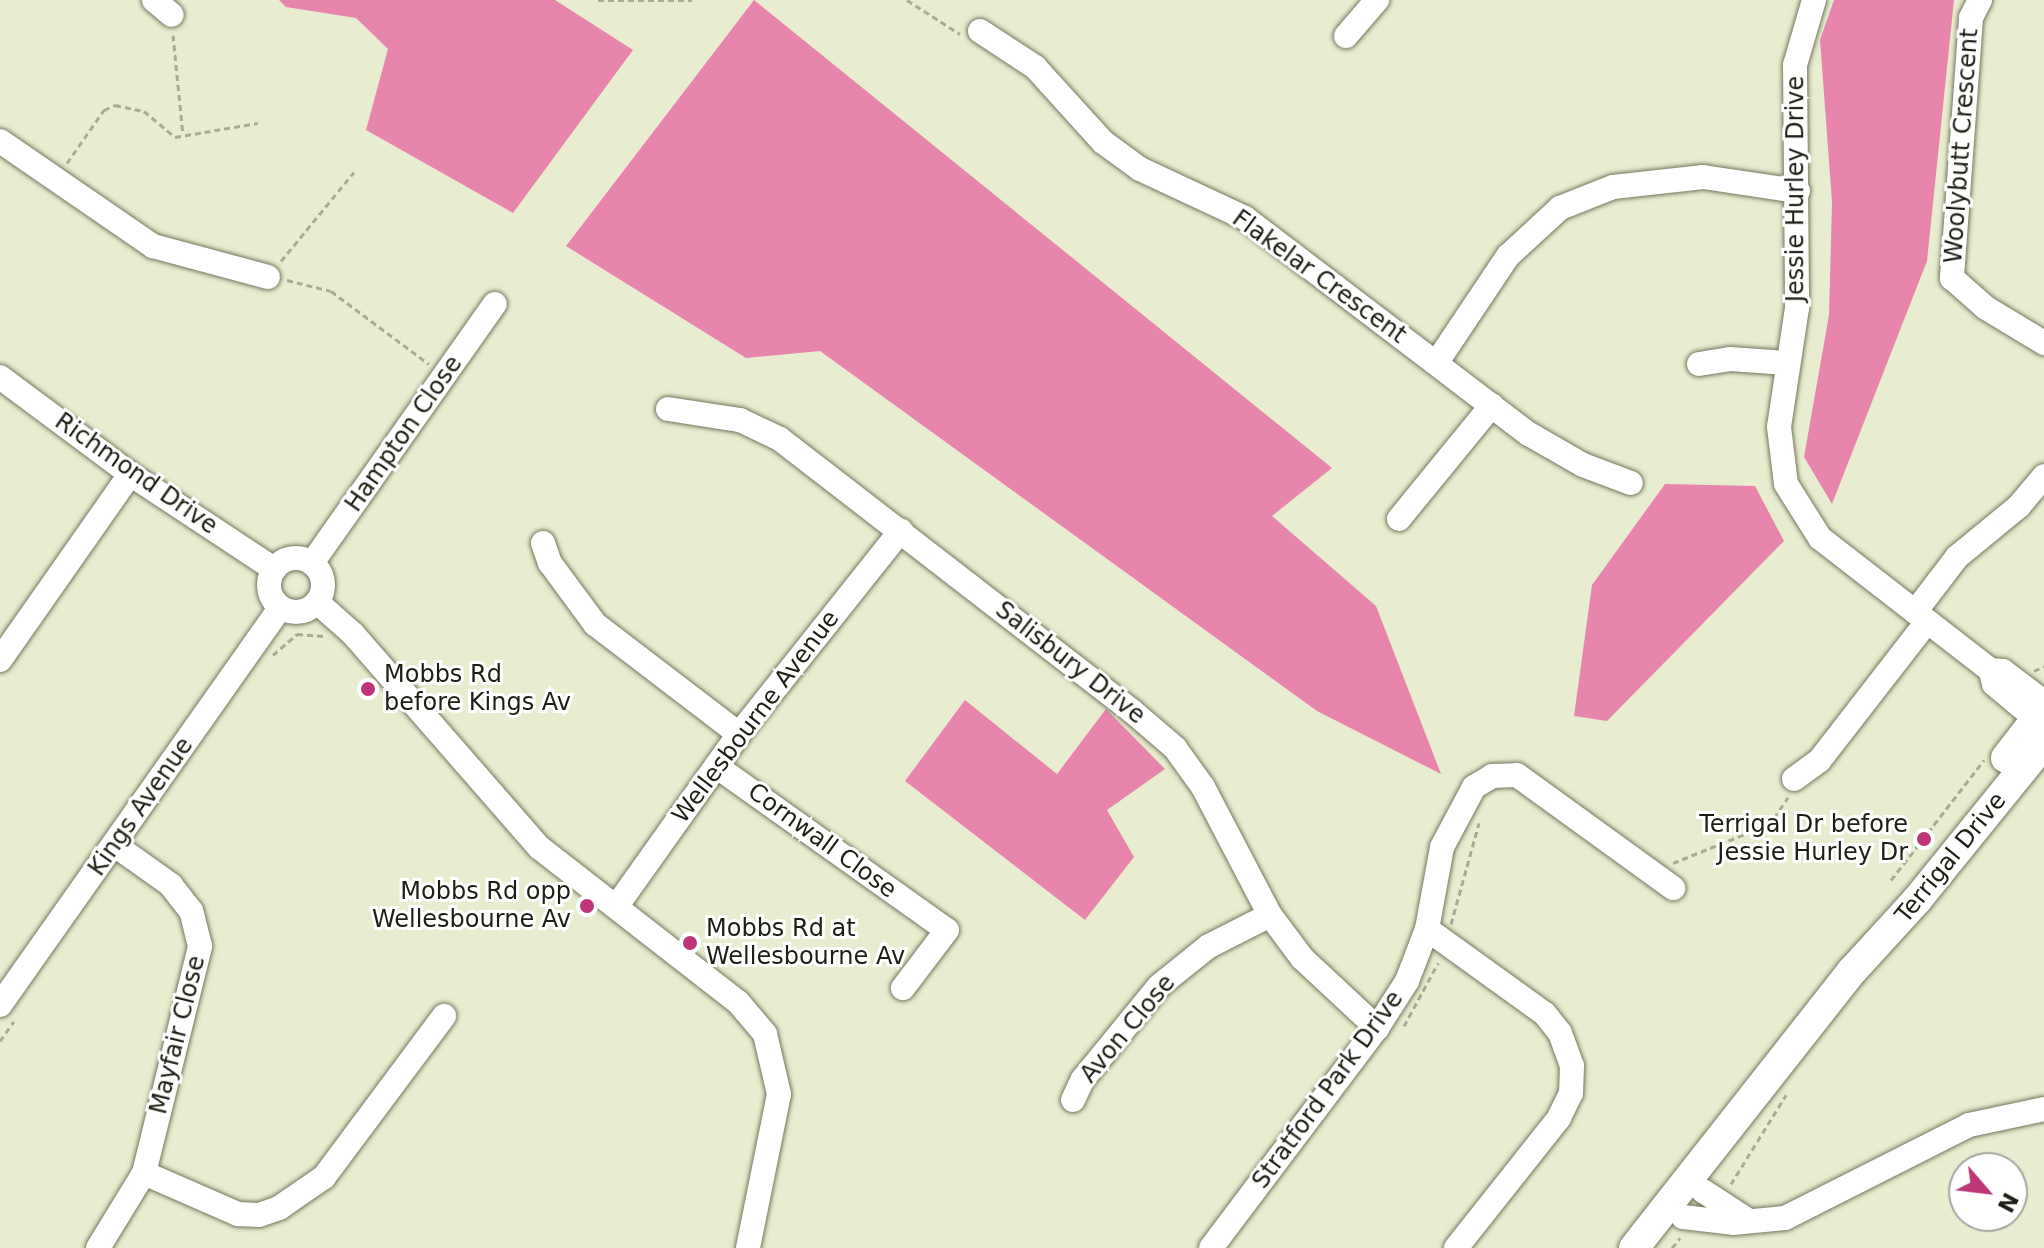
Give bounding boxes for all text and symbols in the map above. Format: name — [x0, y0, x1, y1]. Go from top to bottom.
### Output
street label: Woolybutt Crescent — [1939, 28, 1985, 264]
street label: Jessie Hurley Drive — [1782, 76, 1810, 302]
street label: Flakelar Crescent — [1226, 204, 1412, 350]
street label: Hampton Close — [340, 351, 468, 517]
street label: Richmond Drive — [49, 407, 223, 541]
street label: Salisbury Drive — [989, 596, 1151, 730]
street label: Wellesbourne Avenue — [667, 605, 845, 829]
place label: Mobbs Rd before Kings Av — [384, 661, 571, 717]
marker: Mobbs Rd before Kings Av — [359, 680, 377, 698]
street label: Kings Avenue — [83, 732, 199, 882]
street label: Cornwall Close — [742, 777, 902, 905]
street label: Terrigal Drive — [1890, 787, 2012, 929]
place label: Terrigal Dr before Jessie Hurley Dr — [1699, 811, 1908, 867]
marker: Terrigal Dr before Jessie Hurley Dr — [1915, 830, 1933, 848]
place label: Mobbs Rd opp Wellesbourne Av — [372, 878, 571, 934]
marker: Mobbs Rd opp Wellesbourne Av — [578, 897, 596, 915]
place label: Mobbs Rd at Wellesbourne Av — [706, 915, 905, 971]
marker: Mobbs Rd at Wellesbourne Av — [681, 934, 699, 952]
street label: Mayfair Close — [144, 953, 212, 1117]
street label: Avon Close — [1075, 969, 1181, 1089]
street label: Stratford Park Drive — [1247, 985, 1409, 1195]
north arrow — [1948, 1152, 2028, 1232]
text: N — [1993, 1189, 2023, 1217]

